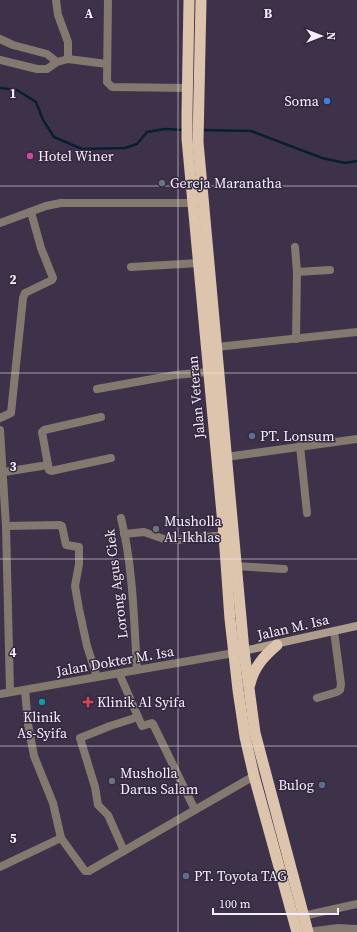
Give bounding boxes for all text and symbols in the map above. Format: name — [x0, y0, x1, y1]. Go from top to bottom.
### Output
text: A — [85, 5, 94, 22]
text: B — [264, 5, 273, 22]
north arrow — [301, 16, 341, 56]
text: N — [323, 32, 338, 40]
text: 1 — [9, 85, 17, 102]
place label: Soma — [284, 91, 320, 111]
marker: Soma — [322, 96, 332, 106]
place label: Hotel Winer — [38, 146, 114, 166]
marker: Hotel Winer — [25, 151, 35, 161]
place label: Gereja Maranatha — [170, 173, 283, 193]
marker: Gereja Maranatha — [157, 178, 167, 188]
text: 2 — [9, 271, 17, 288]
street label: Jalan Veteran — [182, 354, 210, 440]
place label: PT. Lonsum — [260, 426, 335, 446]
marker: PT. Lonsum — [247, 431, 257, 441]
text: 3 — [9, 458, 17, 475]
place label: Musholla Al-Ikhlas — [164, 511, 223, 547]
marker: Musholla Al-Ikhlas — [151, 524, 161, 534]
street label: Lorong Agus Ciek — [99, 528, 133, 640]
street label: Jalan M. Isa — [254, 609, 332, 645]
street label: Jalan Dokter M. Isa — [54, 641, 176, 681]
text: 4 — [9, 644, 17, 661]
place label: Klinik Al Syifa — [97, 692, 186, 712]
marker: Klinik Al Syifa — [82, 696, 94, 708]
marker: Klinik As-Syifa — [37, 697, 47, 707]
place label: Klinik As-Syifa — [17, 707, 68, 743]
place label: Musholla Darus Salam — [120, 763, 199, 799]
place label: Bulog — [278, 775, 314, 795]
marker: Musholla Darus Salam — [107, 776, 117, 786]
marker: Bulog — [317, 780, 327, 790]
text: 5 — [9, 830, 17, 847]
place label: PT. Toyota TAG — [194, 866, 287, 886]
marker: PT. Toyota TAG — [181, 871, 191, 881]
scale bar — [213, 890, 338, 916]
text: 100 m — [219, 896, 251, 912]

